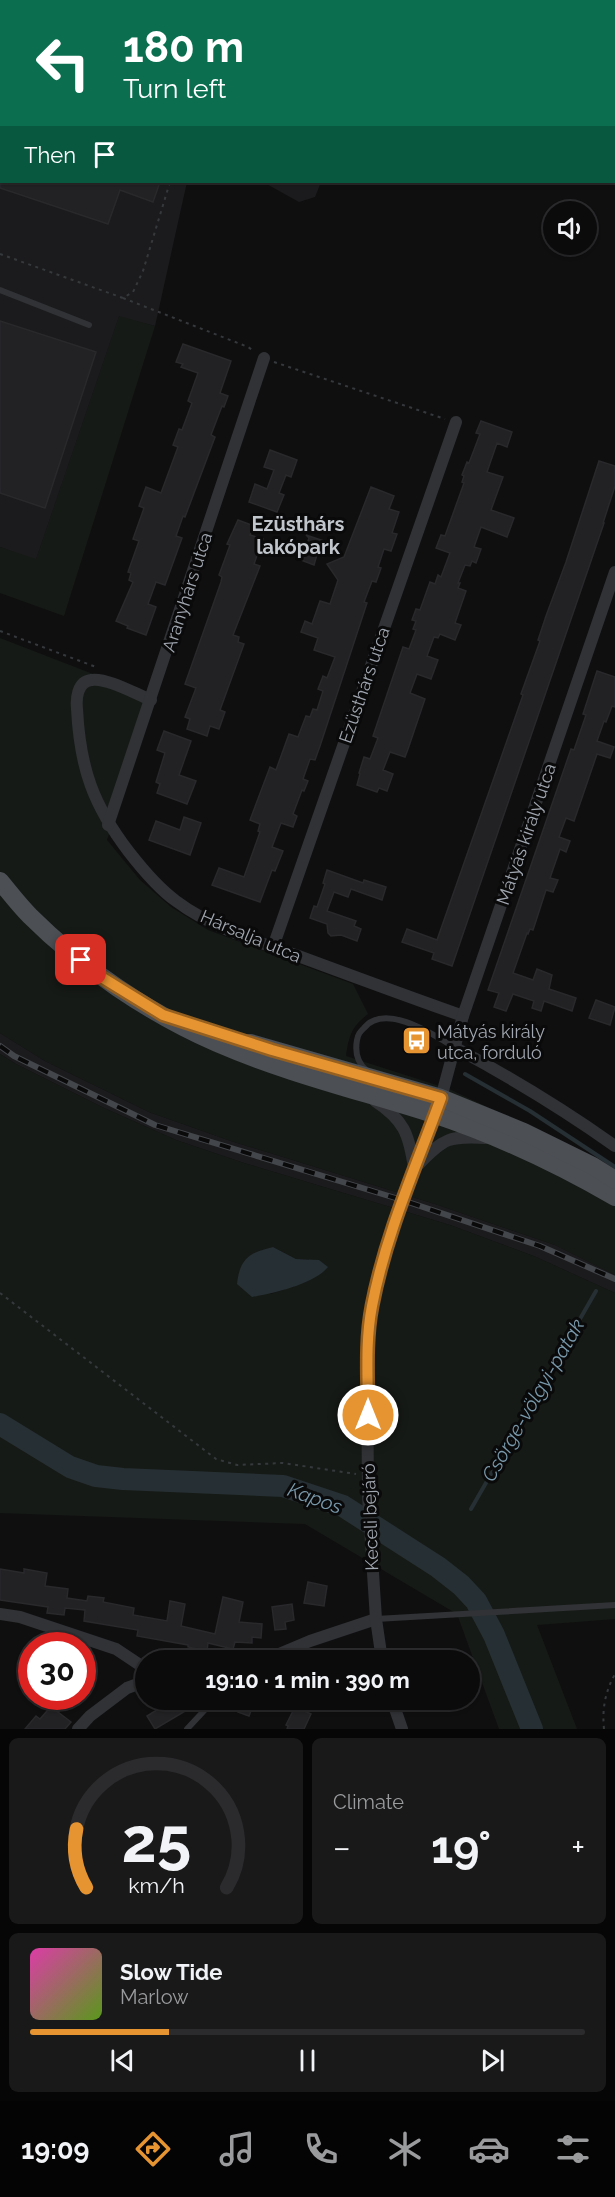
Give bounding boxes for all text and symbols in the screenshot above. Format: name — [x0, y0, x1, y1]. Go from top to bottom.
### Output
text: 180 m — [123, 23, 244, 72]
icon: left — [24, 24, 102, 102]
text: Turn left — [123, 73, 226, 104]
icon: arrive — [88, 138, 121, 171]
text: Then — [24, 142, 76, 168]
map controls — [543, 201, 597, 255]
button: sound — [543, 201, 597, 255]
district label: Ezüsthárs lakópark — [252, 512, 345, 559]
street label: Aranyhárs utca — [158, 530, 216, 654]
street label: Ezüsthárs utca — [334, 624, 394, 746]
street label: Mátyás király utca — [492, 760, 560, 908]
street label: Hársalja utca — [197, 905, 305, 967]
pin — [55, 934, 106, 985]
icon: arrive — [64, 943, 97, 976]
place label: Mátyás király utca, forduló — [437, 1021, 545, 1063]
bus stop icon: Mátyás király utca, forduló — [400, 1025, 432, 1057]
water label: Csörge-völgyi-patak — [477, 1314, 590, 1486]
position arrow — [336, 1383, 400, 1447]
street label: Keceli bejáró — [358, 1463, 382, 1571]
water label: Kapos — [284, 1477, 346, 1519]
speed limit sign: 30 — [18, 1632, 96, 1710]
text: 19:10 · 1 min · 390 m — [205, 1667, 410, 1693]
text: Climate — [333, 1790, 404, 1814]
text: 25 — [121, 1803, 191, 1877]
text: 19° — [431, 1821, 491, 1874]
text: − — [333, 1828, 351, 1867]
text: + — [571, 1828, 585, 1867]
text: km/h — [128, 1873, 184, 1898]
text: Slow Tide — [120, 1959, 222, 1985]
text: Marlow — [120, 1985, 189, 2009]
icon: previous — [106, 2044, 139, 2077]
icon: pause — [291, 2044, 324, 2077]
icon: next — [476, 2044, 509, 2077]
icon: directions — [132, 2128, 174, 2170]
icon: music — [216, 2128, 258, 2170]
icon: phone — [300, 2128, 342, 2170]
icon: climate — [384, 2128, 426, 2170]
icon: car — [468, 2128, 510, 2170]
icon: filters — [552, 2128, 594, 2170]
text: 19:09 — [21, 2134, 89, 2165]

